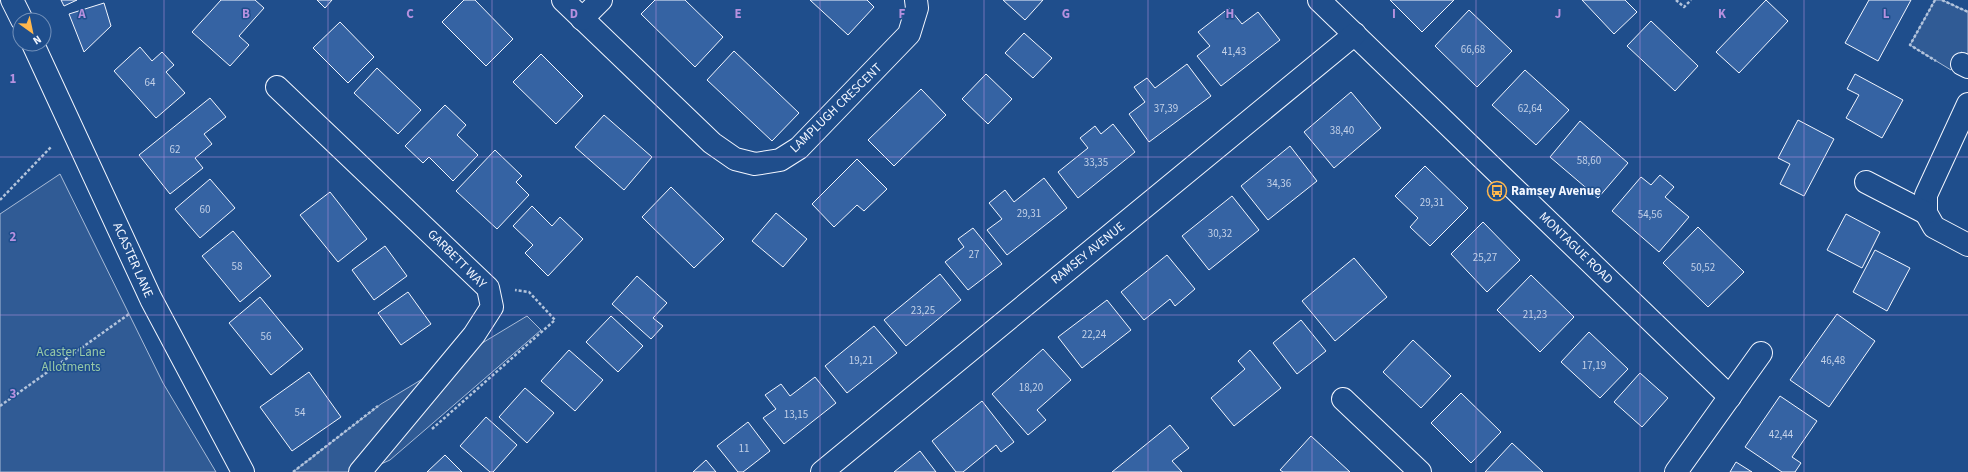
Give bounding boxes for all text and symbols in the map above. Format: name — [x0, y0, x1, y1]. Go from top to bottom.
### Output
text: A — [77, 5, 86, 23]
text: B — [242, 5, 250, 23]
text: C — [406, 5, 414, 23]
text: D — [570, 5, 578, 23]
text: E — [734, 5, 742, 23]
text: F — [899, 5, 906, 23]
text: G — [1062, 5, 1070, 23]
text: H — [1226, 5, 1234, 23]
text: I — [1392, 5, 1396, 23]
text: J — [1555, 5, 1561, 23]
text: K — [1718, 5, 1727, 23]
text: L — [1883, 5, 1890, 23]
north arrow — [12, 12, 52, 52]
text: N — [30, 32, 44, 48]
house number: 66,68 — [1461, 42, 1486, 57]
house number: 41,43 — [1222, 44, 1246, 59]
street label: LAMPLUGH CRESCENT — [786, 59, 886, 157]
text: 1 — [10, 70, 17, 88]
house number: 64 — [145, 75, 156, 90]
house number: 37,39 — [1154, 101, 1178, 116]
house number: 62,64 — [1518, 101, 1543, 116]
house number: 38,40 — [1330, 123, 1354, 138]
house number: 62 — [170, 142, 180, 157]
house number: 58,60 — [1577, 153, 1601, 168]
house number: 33,35 — [1084, 155, 1108, 170]
house number: 34,36 — [1267, 176, 1292, 191]
bus stop icon: Ramsey Avenue — [1486, 180, 1508, 202]
place label: Ramsey Avenue — [1511, 182, 1601, 200]
house number: 29,31 — [1420, 195, 1444, 210]
house number: 60 — [200, 202, 210, 217]
house number: 29,31 — [1017, 206, 1041, 221]
house number: 54,56 — [1638, 207, 1663, 222]
street label: MONTAGUE ROAD — [1535, 208, 1617, 288]
street label: RAMSEY AVENUE — [1047, 217, 1129, 288]
street label: ACASTER LANE — [108, 220, 158, 301]
street label: GARBETT WAY — [424, 226, 491, 293]
house number: 30,32 — [1208, 226, 1232, 241]
text: 2 — [10, 228, 17, 246]
house number: 27 — [969, 247, 979, 262]
house number: 25,27 — [1473, 250, 1497, 265]
house number: 58 — [232, 259, 243, 274]
house number: 50,52 — [1691, 260, 1715, 275]
house number: 23,25 — [911, 303, 935, 318]
house number: 21,23 — [1523, 307, 1547, 322]
house number: 22,24 — [1082, 327, 1107, 342]
house number: 56 — [261, 329, 272, 344]
park label: Acaster Lane Allotments — [37, 343, 105, 376]
house number: 19,21 — [849, 353, 873, 368]
house number: 46,48 — [1821, 353, 1846, 368]
house number: 17,19 — [1582, 358, 1606, 373]
house number: 18,20 — [1019, 380, 1043, 395]
text: 3 — [10, 385, 17, 403]
house number: 54 — [295, 405, 306, 420]
house number: 13,15 — [784, 407, 808, 422]
house number: 42,44 — [1769, 427, 1794, 442]
house number: 11 — [739, 441, 749, 456]

